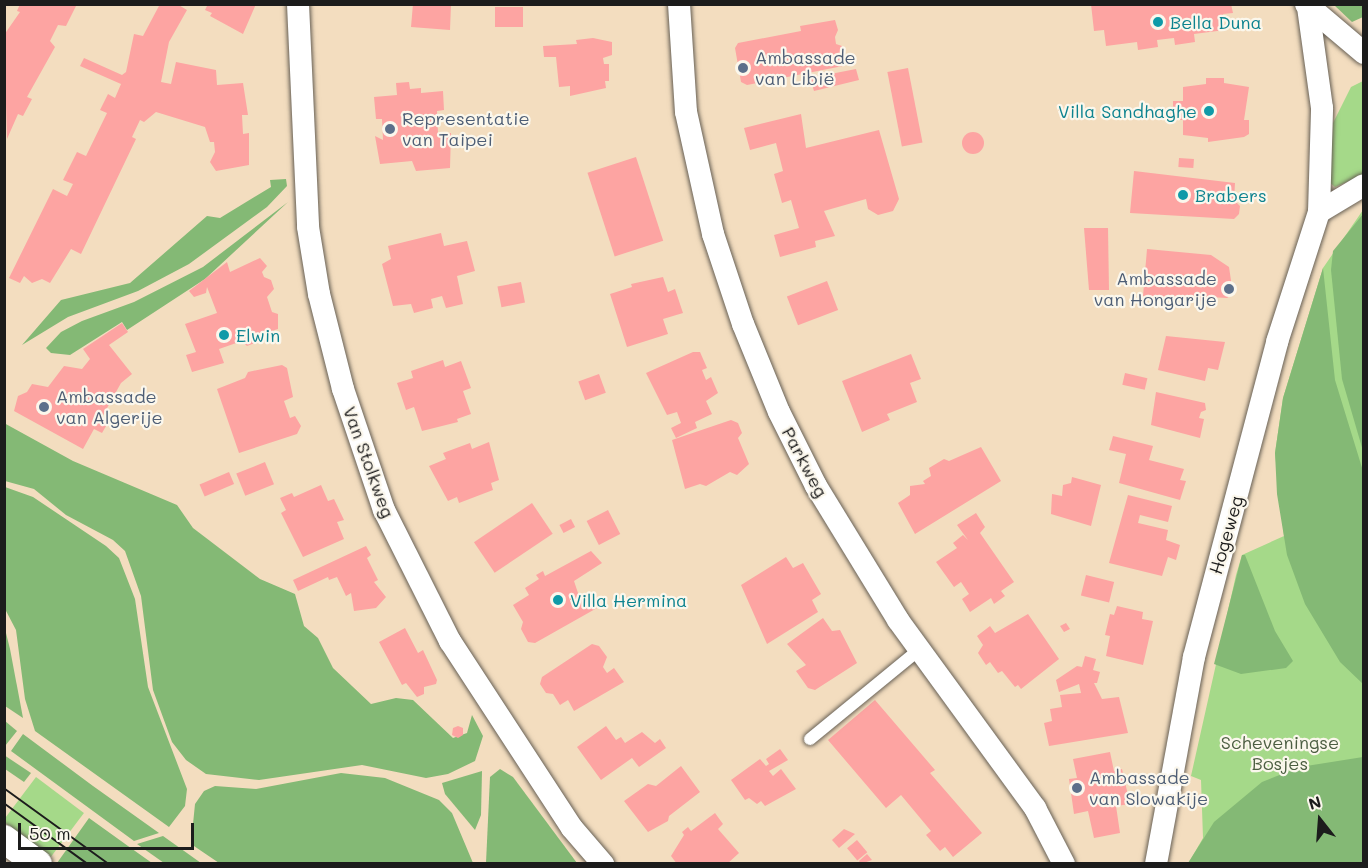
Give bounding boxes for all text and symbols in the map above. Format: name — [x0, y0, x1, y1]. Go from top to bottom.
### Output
place label: Bella Duna — [1170, 11, 1262, 33]
marker: Bella Duna — [1151, 15, 1165, 29]
place label: Ambassade van Libië — [755, 47, 856, 90]
marker: Ambassade van Libië — [736, 61, 750, 75]
place label: Villa Sandhaghe — [1058, 100, 1197, 122]
marker: Villa Sandhaghe — [1202, 104, 1216, 118]
place label: Representatie van Taipei — [402, 108, 530, 150]
marker: Representatie van Taipei — [383, 122, 397, 136]
place label: Brabers — [1195, 184, 1267, 206]
marker: Brabers — [1176, 188, 1190, 202]
place label: Ambassade van Hongarije — [1094, 268, 1217, 310]
marker: Ambassade van Hongarije — [1222, 282, 1236, 296]
place label: Elwin — [236, 324, 280, 346]
marker: Elwin — [217, 328, 231, 342]
place label: Ambassade van Algerije — [56, 386, 163, 428]
marker: Ambassade van Algerije — [37, 400, 51, 414]
street label: Van Stolkweg — [339, 403, 399, 521]
street label: Parkweg — [778, 423, 832, 501]
street label: Hogeweg — [1205, 493, 1247, 577]
place label: Villa Hermina — [570, 589, 687, 611]
marker: Villa Hermina — [551, 593, 565, 607]
park label: Scheveningse Bosjes — [1221, 732, 1339, 774]
place label: Ambassade van Slowakije — [1089, 767, 1208, 810]
marker: Ambassade van Slowakije — [1070, 781, 1084, 795]
north arrow — [1290, 790, 1350, 850]
text: N — [1306, 790, 1323, 814]
scale bar — [21, 811, 196, 849]
text: 50 m — [29, 821, 71, 845]

